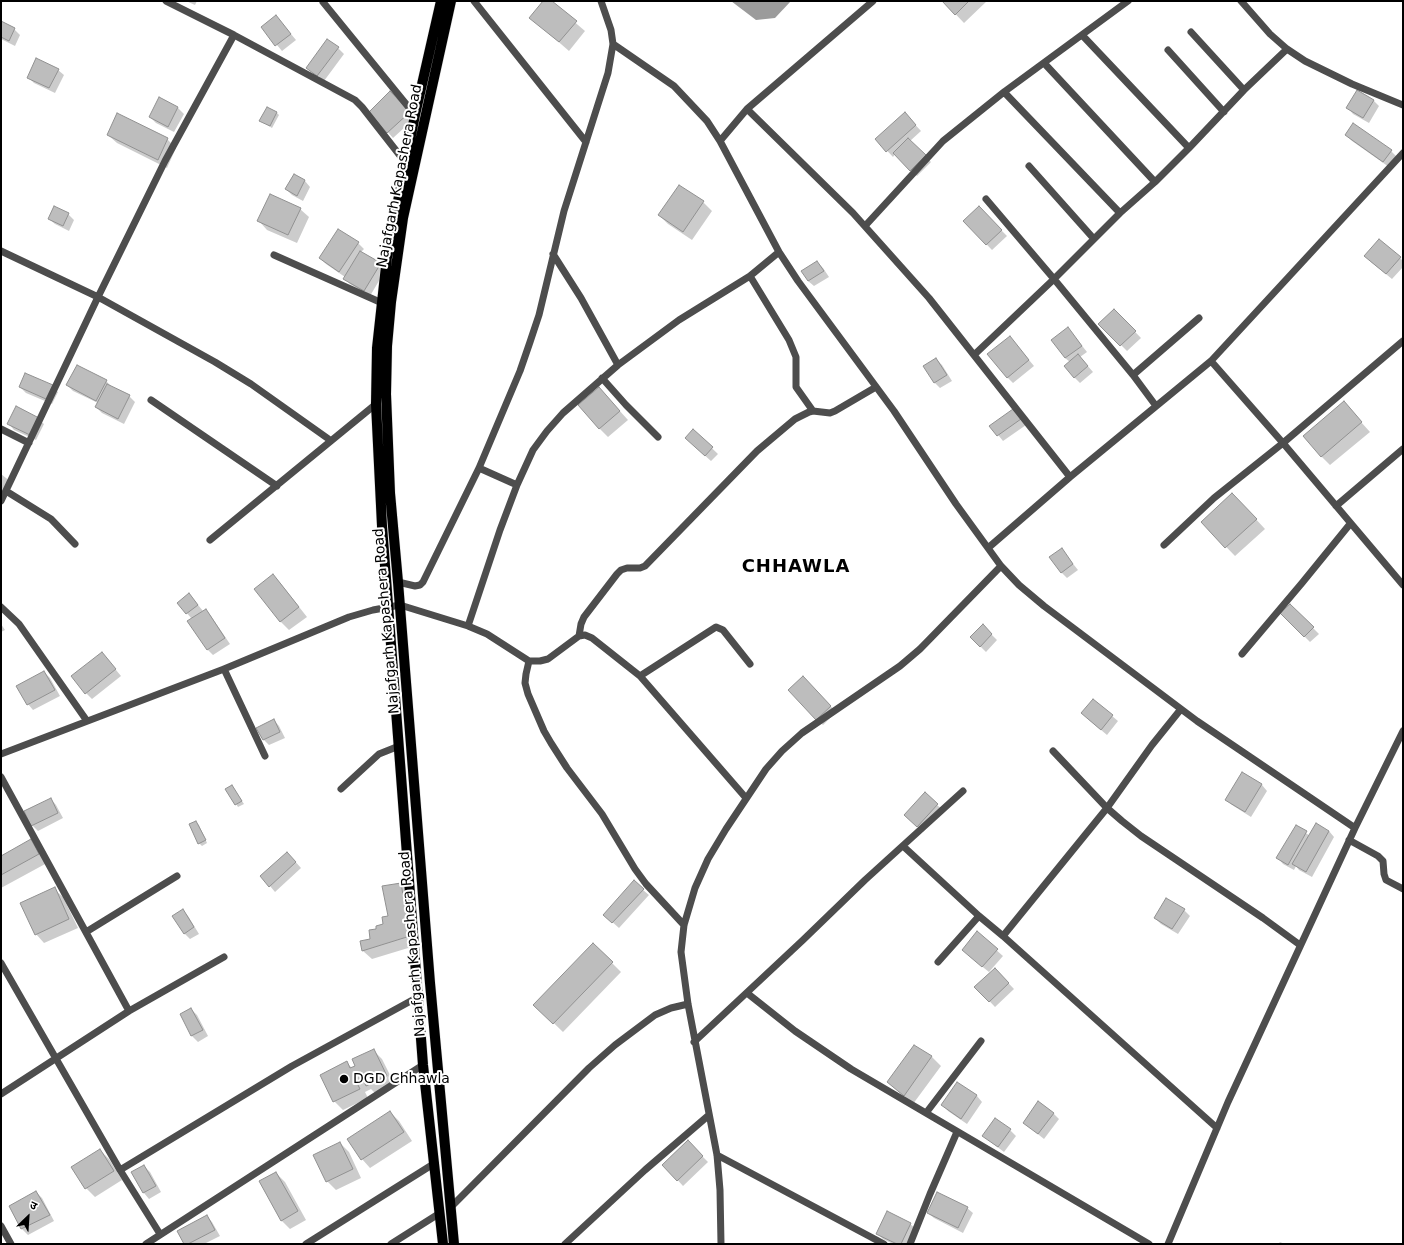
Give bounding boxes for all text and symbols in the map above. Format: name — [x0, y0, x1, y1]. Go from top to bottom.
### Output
street label: Najafgarh Kapashera Road — [374, 83, 426, 269]
street label: Najafgarh Kapashera Road — [371, 527, 403, 715]
district label: CHHAWLA — [742, 556, 850, 578]
street label: Najafgarh Kapashera Road — [397, 850, 429, 1038]
place label: DGD Chhawla — [353, 1071, 450, 1087]
marker: DGD Chhawla — [338, 1073, 350, 1085]
north arrow — [8, 1197, 48, 1237]
text: उ — [28, 1198, 39, 1213]

